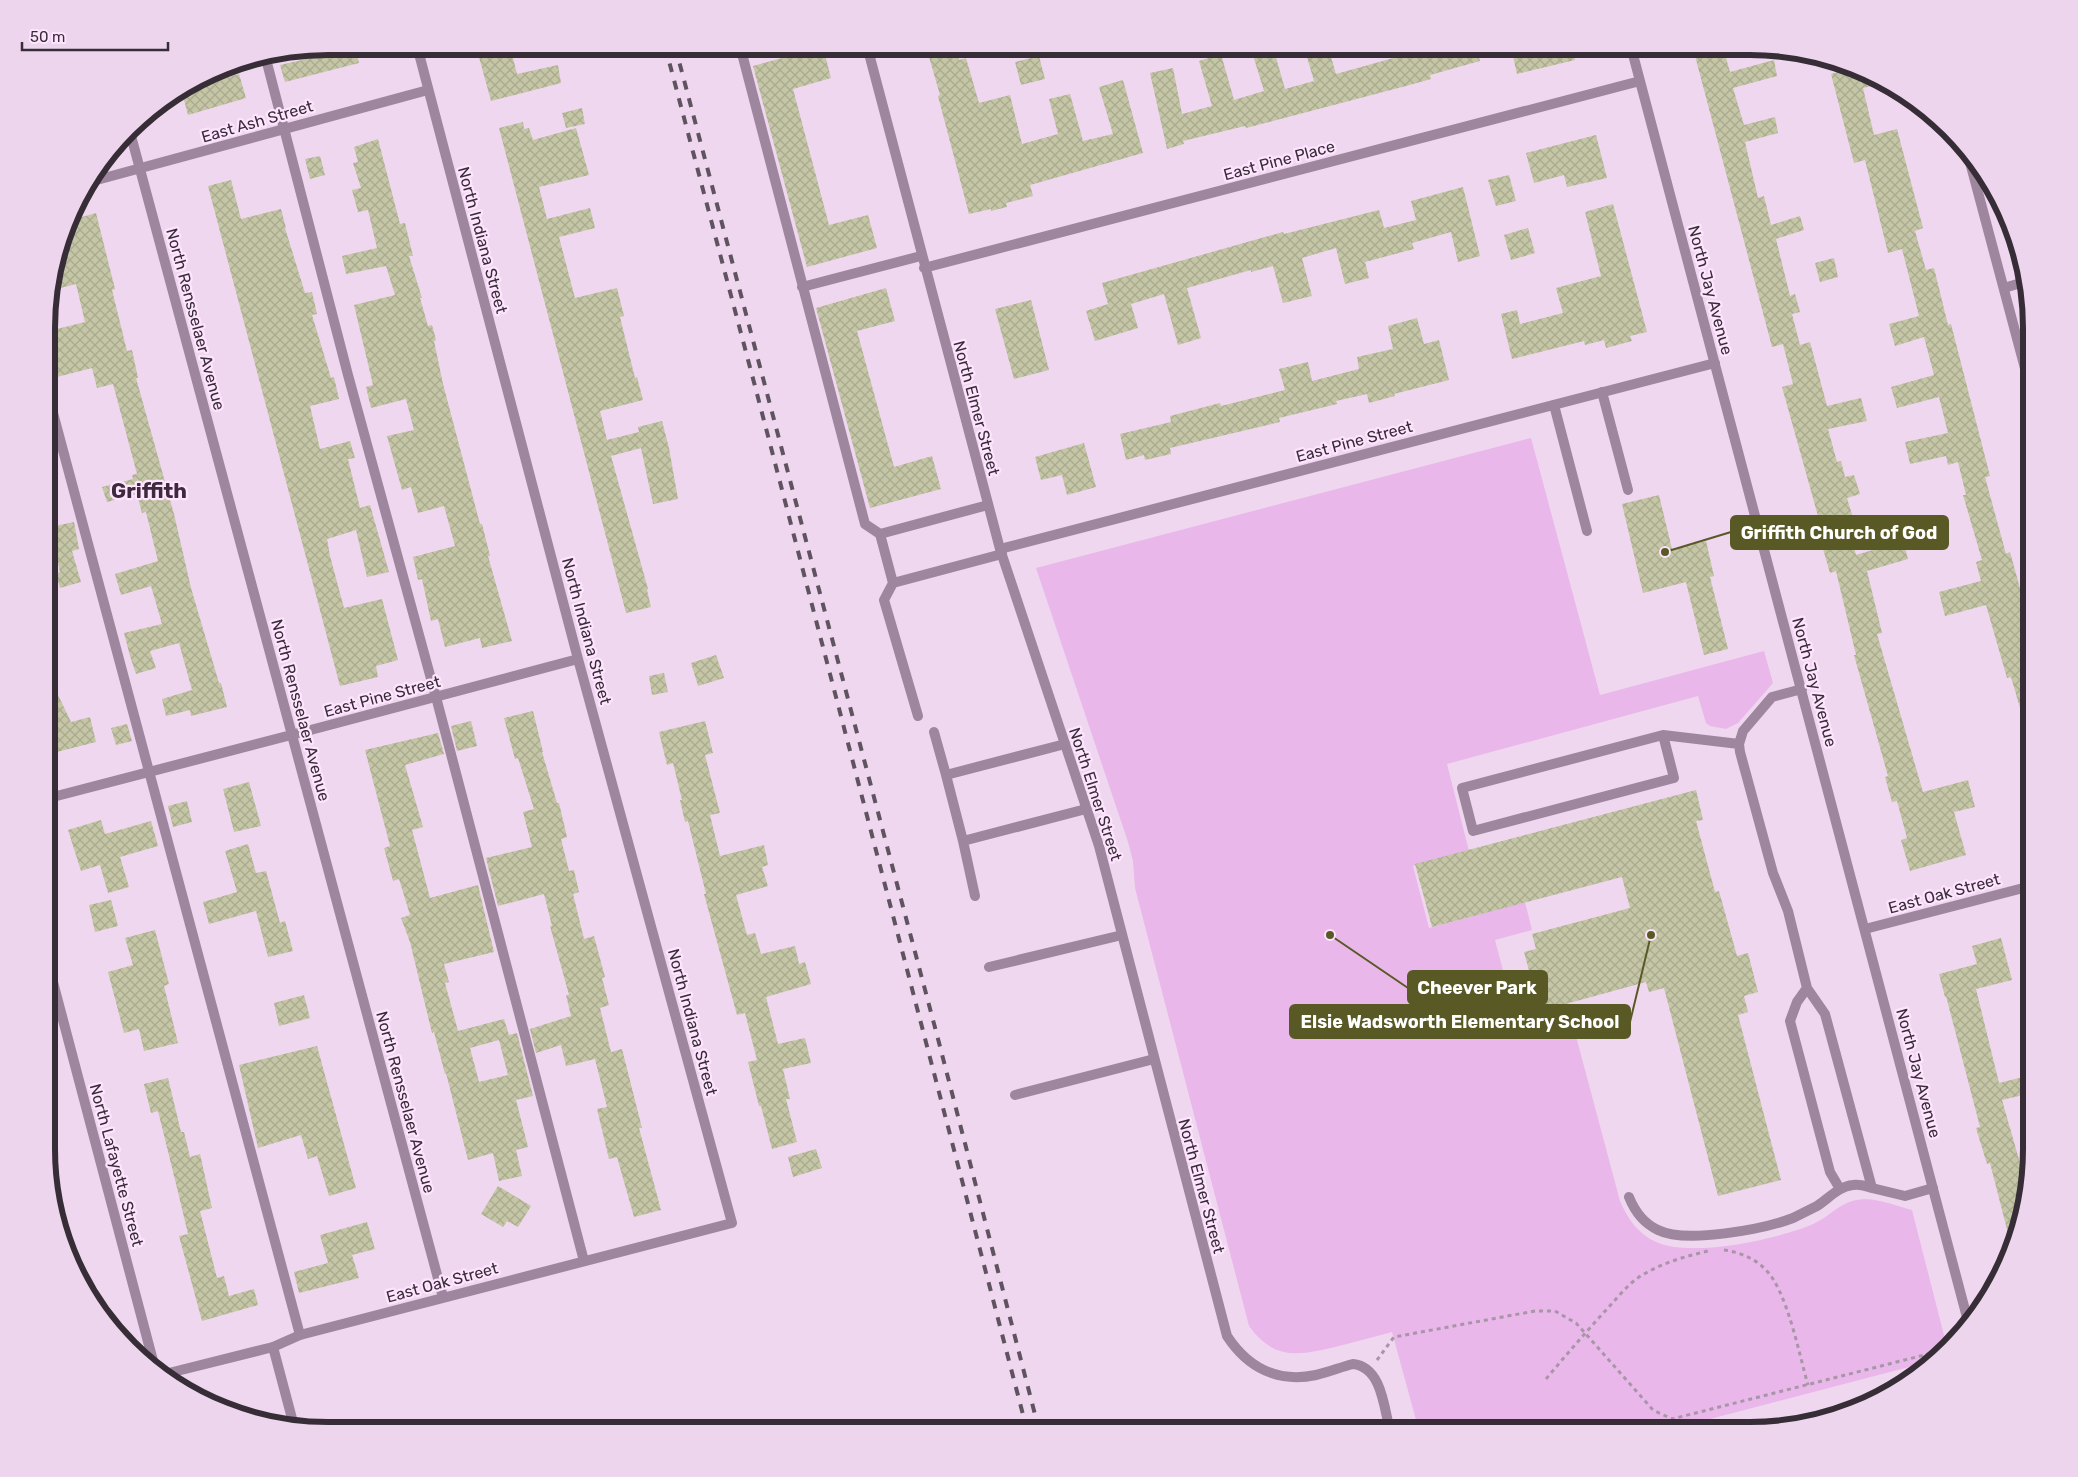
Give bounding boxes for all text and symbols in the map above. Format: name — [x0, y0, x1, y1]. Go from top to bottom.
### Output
scale bar — [22, 20, 169, 52]
text: 50 m — [30, 28, 65, 46]
street label: East Ash Street — [199, 96, 315, 146]
street label: East Pine Place — [1221, 136, 1337, 184]
street label: North Indiana Street — [454, 165, 511, 316]
street label: North Jay Avenue — [1684, 223, 1737, 357]
street label: North Rensselaer Avenue — [162, 226, 229, 412]
street label: North Elmer Street — [949, 339, 1004, 478]
street label: East Pine Street — [1294, 417, 1414, 466]
district label: Griffith — [111, 478, 187, 503]
callout: Griffith Church of God — [1731, 516, 1948, 549]
text: Griffith Church of God — [1741, 522, 1937, 544]
street label: North Indiana Street — [558, 556, 615, 707]
street label: North Jay Avenue — [1788, 615, 1841, 749]
street label: North Rensselaer Avenue — [267, 617, 334, 803]
street label: East Pine Street — [322, 672, 442, 721]
street label: North Elmer Street — [1065, 725, 1126, 863]
street label: East Oak Street — [1886, 869, 2002, 918]
street label: North Indiana Street — [664, 947, 721, 1098]
callout: Cheever Park — [1408, 971, 1547, 1004]
text: Cheever Park — [1417, 977, 1537, 999]
callout: Elsie Wadsworth Elementary School — [1290, 1005, 1630, 1038]
street label: North Jay Avenue — [1892, 1006, 1945, 1140]
street label: North Rensselaer Avenue — [372, 1009, 439, 1195]
text: Elsie Wadsworth Elementary School — [1300, 1011, 1620, 1033]
street label: North Lafayette Street — [86, 1082, 147, 1249]
street label: North Elmer Street — [1174, 1117, 1229, 1256]
street label: East Oak Street — [384, 1258, 500, 1307]

